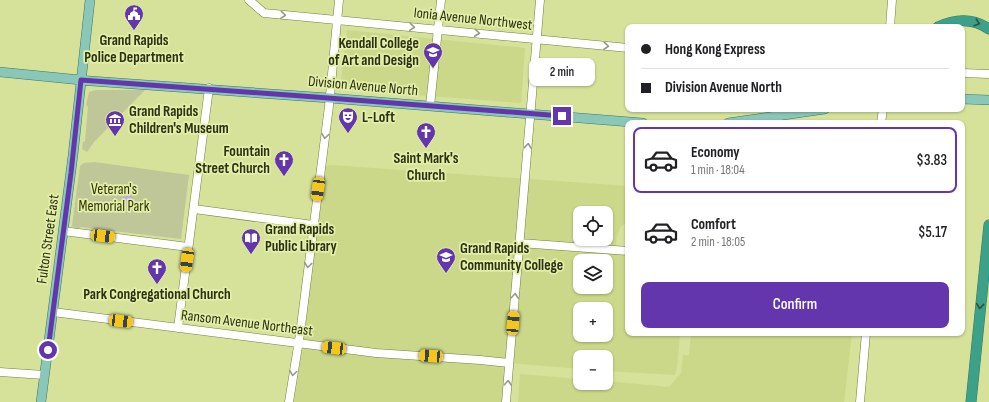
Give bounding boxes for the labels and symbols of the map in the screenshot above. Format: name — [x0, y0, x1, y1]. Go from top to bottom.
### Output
public building icon: Grand Rapids Police Department — [123, 3, 145, 31]
street label: Ionia Avenue Northwest — [413, 3, 534, 35]
one-way arrow — [280, 10, 286, 19]
one-way arrow — [974, 19, 981, 27]
one-way arrow — [409, 23, 416, 32]
one-way arrow — [474, 29, 480, 38]
place label: Grand Rapids Police Department — [84, 31, 184, 67]
place label: Kendall College of Art and Design — [328, 34, 419, 70]
school or university icon: Kendall College of Art and Design — [422, 41, 444, 69]
one-way arrow — [603, 41, 609, 50]
callout: 2 min — [529, 58, 595, 86]
street label: Division Avenue North — [307, 72, 419, 100]
place label: Grand Rapids Children's Museum — [129, 102, 229, 138]
theatre icon: L-Loft — [337, 106, 359, 134]
route end — [553, 107, 571, 125]
place label: L-Loft — [362, 108, 395, 127]
museum icon: Grand Rapids Children's Museum — [104, 109, 126, 137]
church icon: Saint Mark's Church — [415, 121, 437, 149]
one-way arrow — [321, 133, 330, 139]
place label: Fountain Street Church — [195, 142, 270, 178]
one-way arrow — [523, 143, 532, 149]
church icon: Fountain Street Church — [273, 149, 295, 177]
place label: Saint Mark's Church — [393, 149, 459, 185]
car — [310, 176, 326, 202]
park label: Veteran's Memorial Park — [79, 180, 150, 216]
street label: Fulton Street East — [32, 193, 64, 285]
place label: Grand Rapids Public Library — [265, 220, 338, 256]
library icon: Grand Rapids Public Library — [240, 227, 262, 255]
car — [90, 229, 116, 243]
place label: Grand Rapids Community College — [460, 239, 563, 275]
school or university icon: Grand Rapids Community College — [435, 246, 457, 274]
car — [179, 247, 195, 273]
church icon: Park Congregational Church — [146, 257, 168, 285]
one-way arrow — [304, 262, 313, 268]
place label: Park Congregational Church — [83, 285, 231, 304]
one-way arrow — [511, 293, 520, 299]
one-way arrow — [976, 303, 985, 309]
street label: Ransom Avenue Northeast — [180, 305, 314, 341]
car — [506, 311, 520, 335]
car — [108, 314, 134, 328]
route start — [39, 341, 57, 359]
car — [321, 341, 347, 355]
car — [419, 349, 443, 363]
one-way arrow — [289, 369, 298, 376]
one-way arrow — [503, 380, 512, 386]

